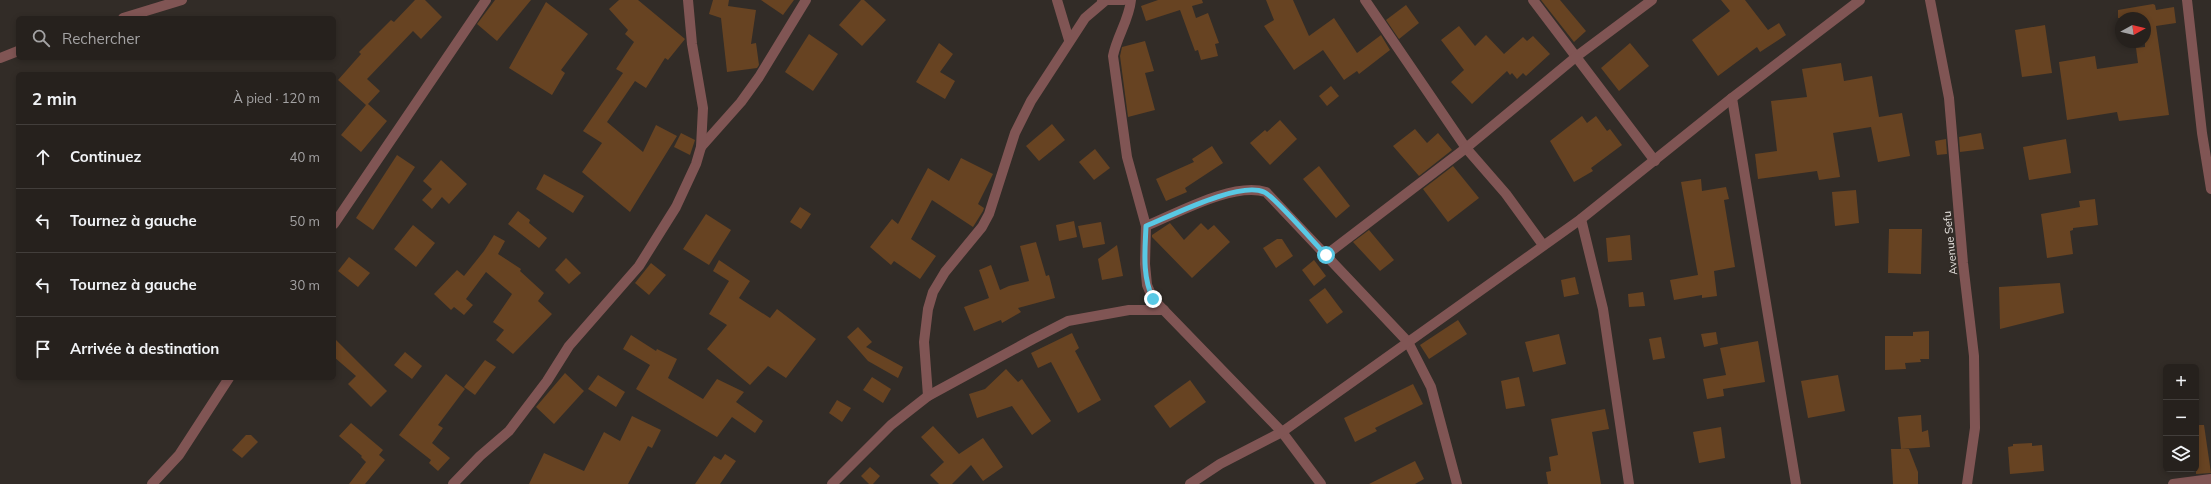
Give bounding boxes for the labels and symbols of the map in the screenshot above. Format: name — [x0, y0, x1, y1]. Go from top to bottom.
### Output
north arrow — [2115, 12, 2151, 48]
street label: Avenue Sefu — [1940, 210, 1960, 276]
route start — [1317, 246, 1335, 264]
route end — [1144, 290, 1162, 308]

